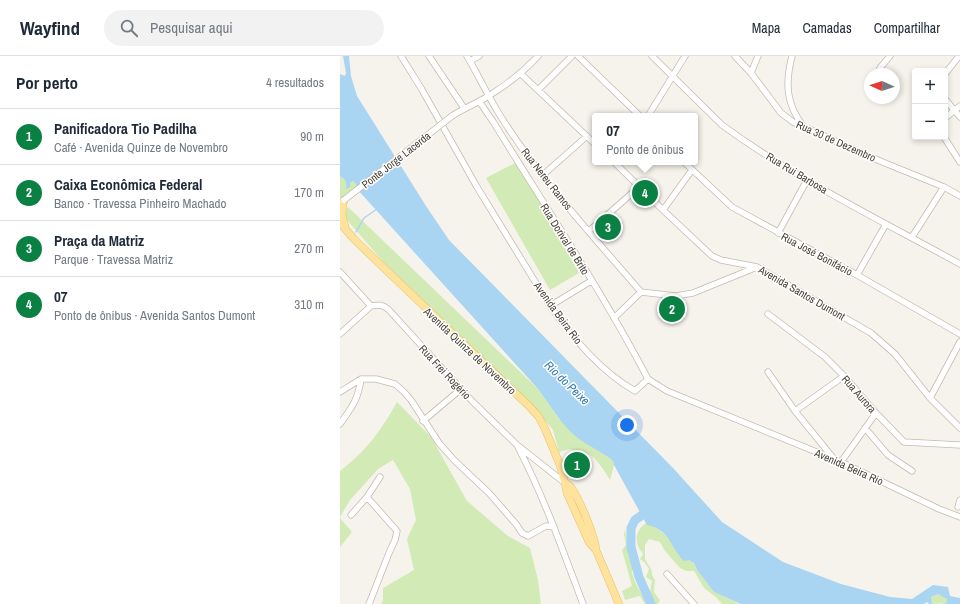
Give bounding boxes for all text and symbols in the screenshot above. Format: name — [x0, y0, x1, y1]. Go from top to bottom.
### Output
search box — [104, 10, 384, 46]
text: Wayfind — [20, 15, 80, 41]
icon: search — [118, 17, 140, 39]
text: Pesquisar aqui — [150, 17, 233, 38]
text: Mapa — [752, 19, 781, 37]
text: Camadas — [803, 19, 852, 37]
text: Compartilhar — [874, 19, 940, 37]
north arrow — [864, 68, 900, 104]
map controls — [912, 68, 948, 140]
button: + — [912, 68, 948, 104]
text: Por perto — [16, 71, 78, 94]
text: 4 resultados — [266, 74, 324, 91]
button: − — [912, 104, 948, 140]
popup — [592, 113, 698, 165]
street label: Rua 30 de Dezembro — [794, 117, 878, 165]
text: Panificadora Tio Padilha — [54, 118, 197, 139]
text: 07 — [606, 120, 620, 141]
text: 1 — [26, 128, 32, 145]
text: 90 m — [300, 128, 324, 145]
street label: Ponte Jorge Lacerda — [359, 129, 433, 191]
text: Café · Avenida Quinze de Novembro — [54, 139, 228, 156]
text: Ponto de ônibus — [606, 141, 684, 158]
street label: Rua Nereu Ramos — [518, 145, 576, 213]
street label: Rua Rui Barbosa — [764, 149, 830, 197]
text: Caixa Econômica Federal — [54, 174, 202, 195]
pin: 4 — [632, 178, 658, 208]
text: 2 — [26, 184, 32, 201]
text: 170 m — [294, 184, 324, 201]
text: Banco · Travessa Pinheiro Machado — [54, 195, 226, 212]
street label: Rua Dorival de Brito — [537, 201, 593, 277]
pin: 3 — [595, 212, 621, 242]
street label: Rua José Bonifácio — [779, 229, 855, 279]
text: Praça da Matriz — [54, 230, 144, 251]
text: 3 — [26, 240, 32, 257]
text: 270 m — [294, 240, 324, 257]
text: Parque · Travessa Matriz — [54, 251, 173, 268]
street label: Avenida Santos Dumont — [755, 262, 848, 324]
street label: Avenida Beira Rio — [530, 278, 585, 347]
text: 07 — [54, 286, 68, 307]
pin: 2 — [659, 294, 685, 324]
text: 4 — [26, 296, 32, 313]
text: 310 m — [294, 296, 324, 313]
street label: Avenida Quinze de Novembro — [420, 304, 519, 397]
text: Ponto de ônibus · Avenida Santos Dumont — [54, 307, 255, 324]
street label: Rua Frei Rogério — [416, 342, 474, 402]
water label: Rio do Peixe — [541, 357, 593, 409]
street label: Rua Aurora — [839, 372, 879, 416]
your location — [617, 415, 637, 435]
street label: Avenida Beira Rio — [812, 445, 885, 488]
pin: 1 — [564, 450, 590, 480]

